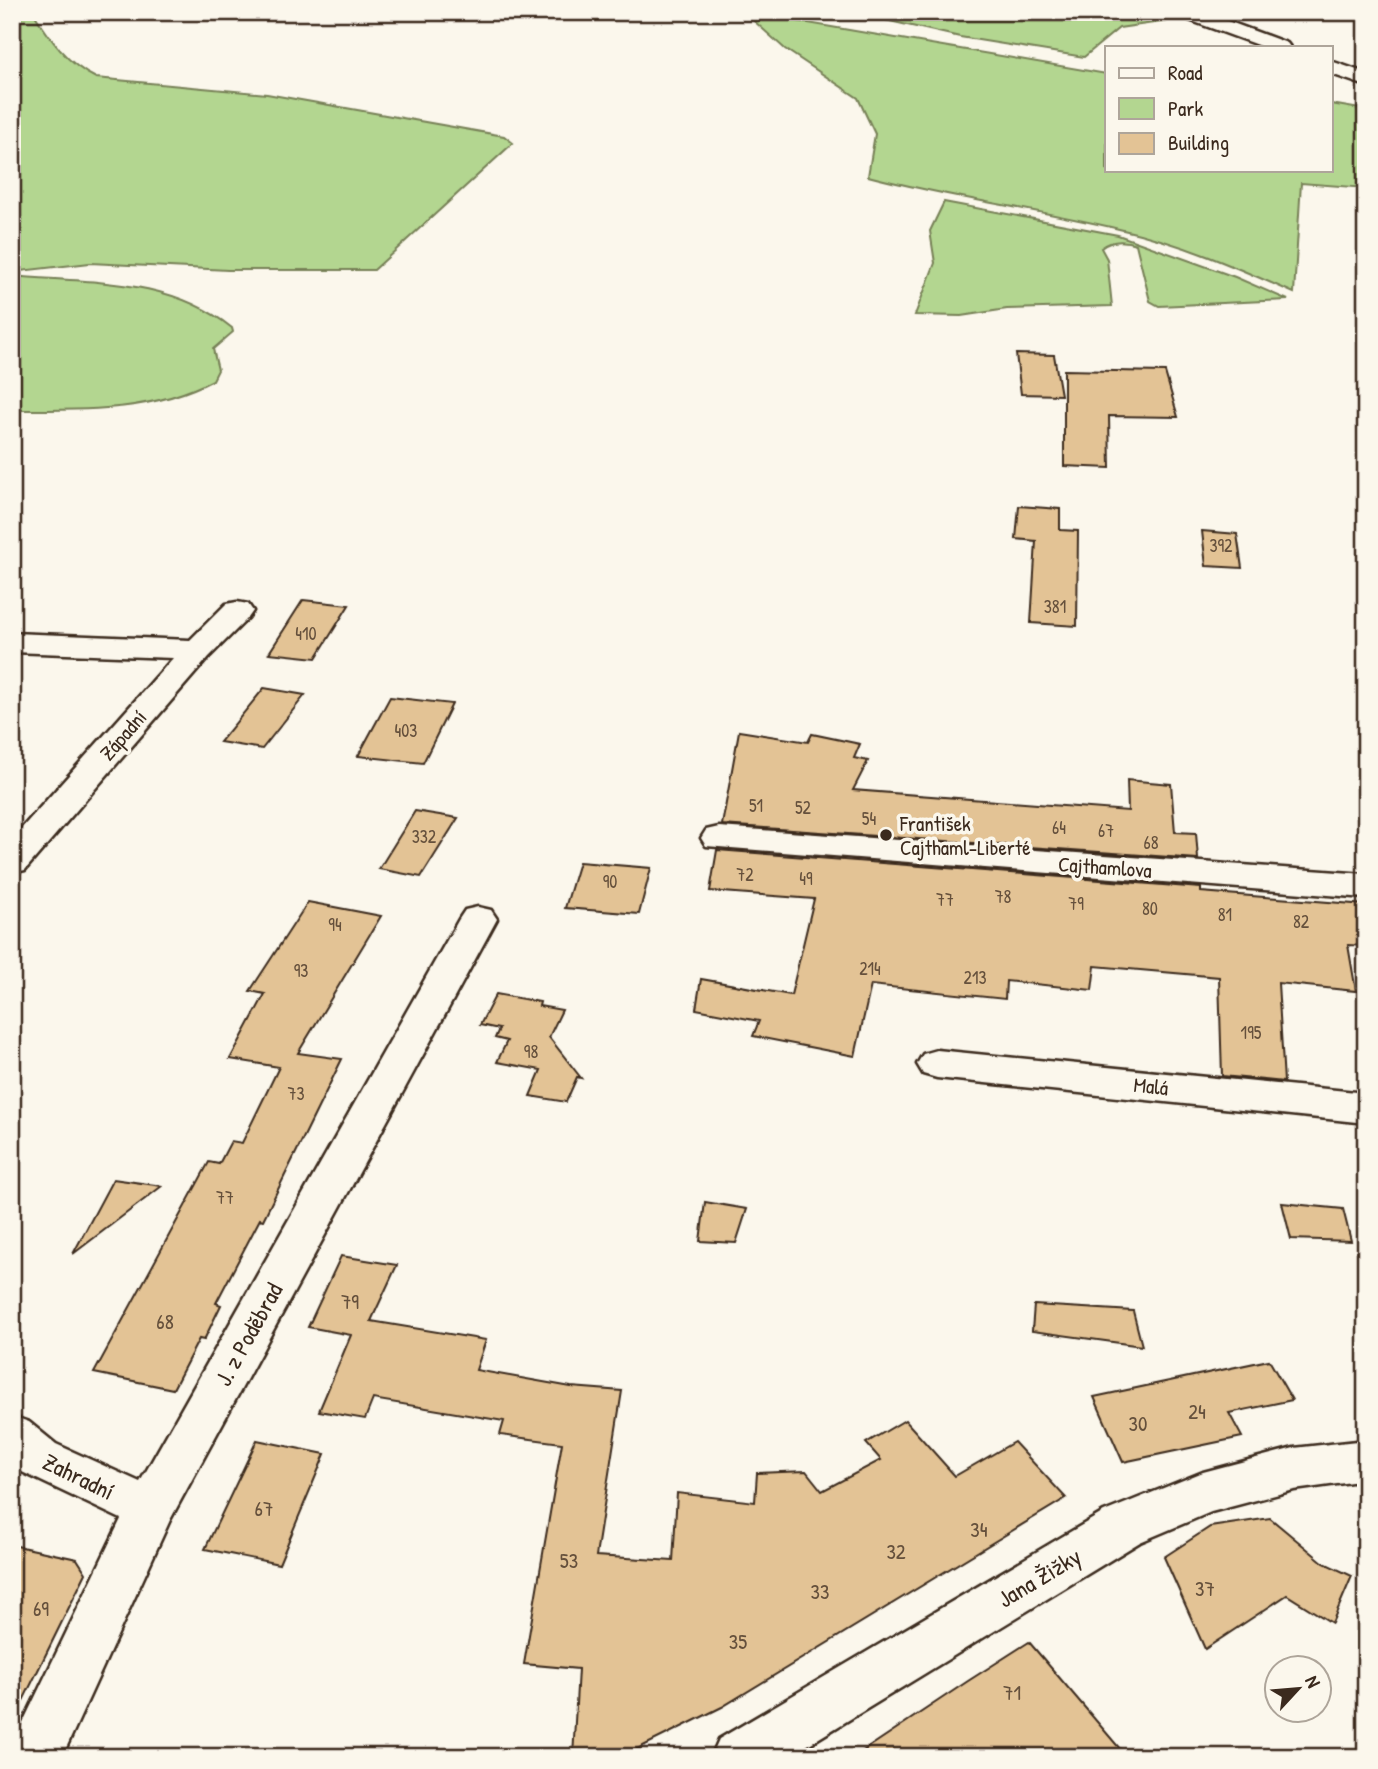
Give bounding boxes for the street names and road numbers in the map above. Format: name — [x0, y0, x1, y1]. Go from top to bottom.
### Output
street label: Západní — [93, 703, 153, 767]
street label: Cajthamlova — [1057, 849, 1153, 885]
street label: Malá — [1132, 1070, 1170, 1102]
street label: J. z Poděbrad — [207, 1277, 289, 1391]
street label: Zahradní — [38, 1445, 120, 1507]
street label: Jana Žižky — [991, 1540, 1087, 1614]

